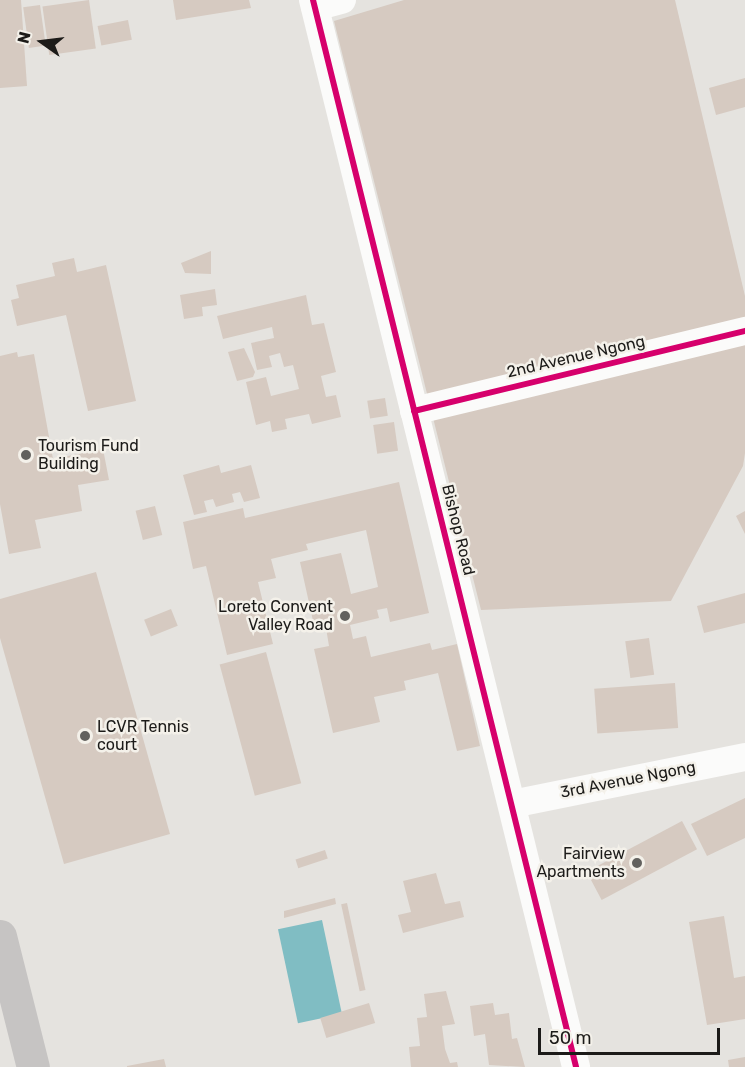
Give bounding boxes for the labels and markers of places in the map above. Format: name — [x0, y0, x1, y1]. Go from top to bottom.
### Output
place label: Tourism Fund Building — [38, 436, 139, 474]
marker: Tourism Fund Building — [19, 448, 33, 462]
place label: Loreto Convent Valley Road — [218, 597, 333, 635]
marker: Loreto Convent Valley Road — [338, 609, 352, 623]
place label: LCVR Tennis court — [97, 717, 189, 755]
marker: LCVR Tennis court — [78, 729, 92, 743]
place label: Fairview Apartments — [536, 844, 625, 882]
marker: Fairview Apartments — [630, 856, 644, 870]

